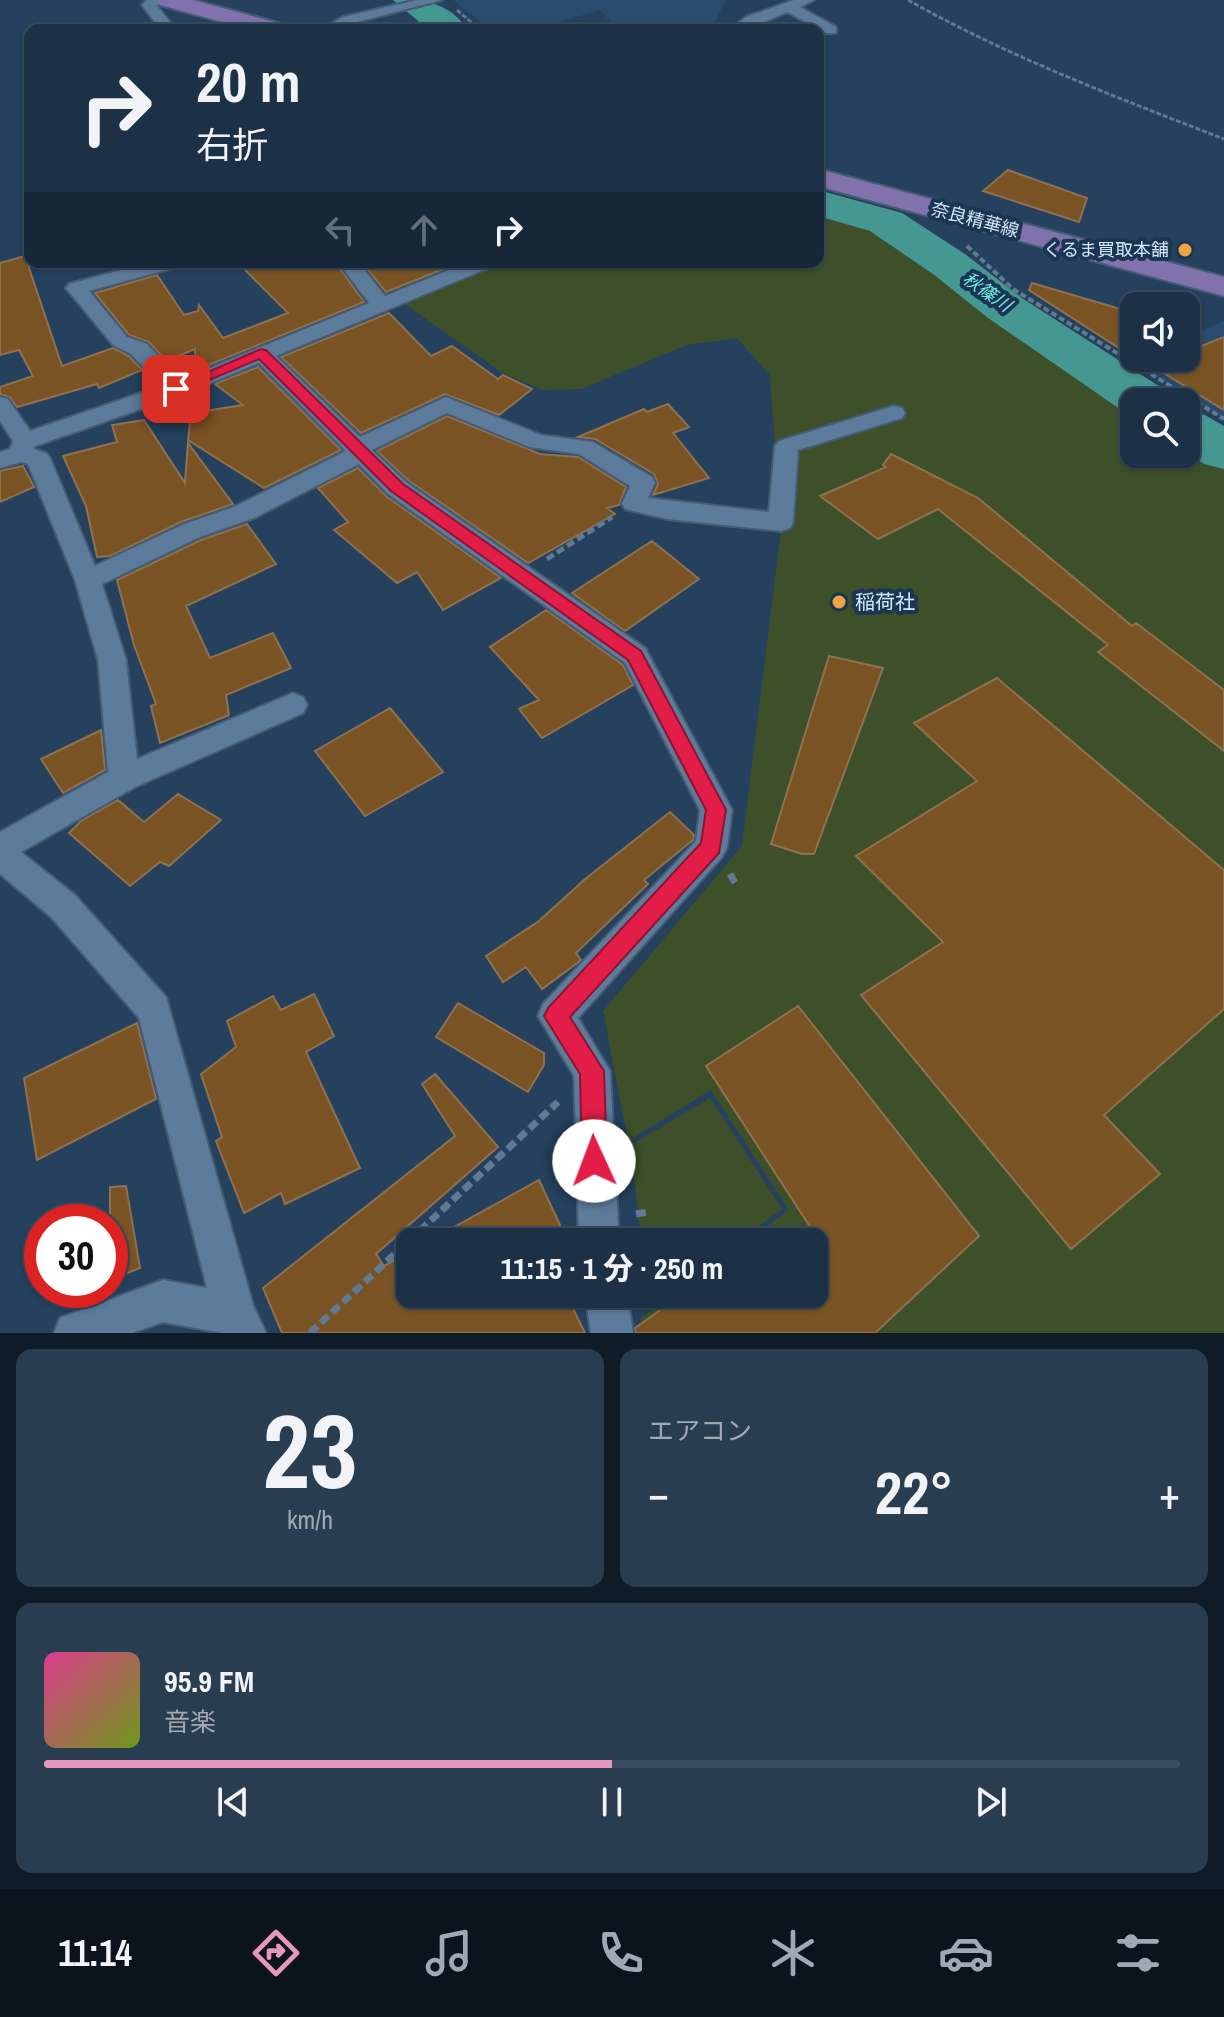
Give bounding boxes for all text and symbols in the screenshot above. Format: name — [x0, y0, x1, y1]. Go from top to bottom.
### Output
text: 20 m — [196, 44, 301, 119]
icon: right — [64, 56, 168, 160]
text: 右折 — [196, 121, 268, 169]
street label: 奈良精華線 — [928, 196, 1022, 243]
icon: left — [318, 208, 362, 252]
icon: ahead — [402, 208, 446, 252]
icon: right — [486, 208, 530, 252]
place label: くるま買取本舗 — [1043, 237, 1169, 262]
marker: くるま買取本舗 — [1176, 241, 1194, 259]
water label: 秋篠川 — [958, 266, 1018, 318]
map controls — [1120, 292, 1200, 468]
button: sound — [1120, 292, 1200, 372]
pin — [142, 355, 210, 423]
icon: arrive — [154, 367, 198, 411]
button: search — [1120, 388, 1200, 468]
place label: 稲荷社 — [855, 588, 915, 615]
marker: 稲荷社 — [830, 593, 848, 611]
position arrow — [552, 1119, 636, 1203]
speed limit sign: 30 — [24, 1204, 128, 1308]
text: 11:15 · 1 分 · 250 m — [501, 1248, 723, 1288]
text: 23 — [263, 1380, 357, 1520]
text: エアコン — [648, 1413, 752, 1448]
text: 22° — [875, 1452, 953, 1533]
text: − — [648, 1463, 669, 1523]
text: + — [1159, 1463, 1180, 1523]
text: km/h — [287, 1502, 333, 1537]
text: 95.9 FM — [164, 1661, 254, 1701]
text: 音楽 — [164, 1704, 216, 1739]
icon: previous — [211, 1780, 255, 1824]
icon: pause — [590, 1780, 634, 1824]
icon: next — [969, 1780, 1013, 1824]
icon: directions — [248, 1925, 304, 1981]
icon: music — [421, 1925, 477, 1981]
icon: phone — [593, 1925, 649, 1981]
icon: climate — [765, 1925, 821, 1981]
icon: car — [938, 1925, 994, 1981]
icon: filters — [1110, 1925, 1166, 1981]
text: 11:14 — [58, 1929, 132, 1977]

